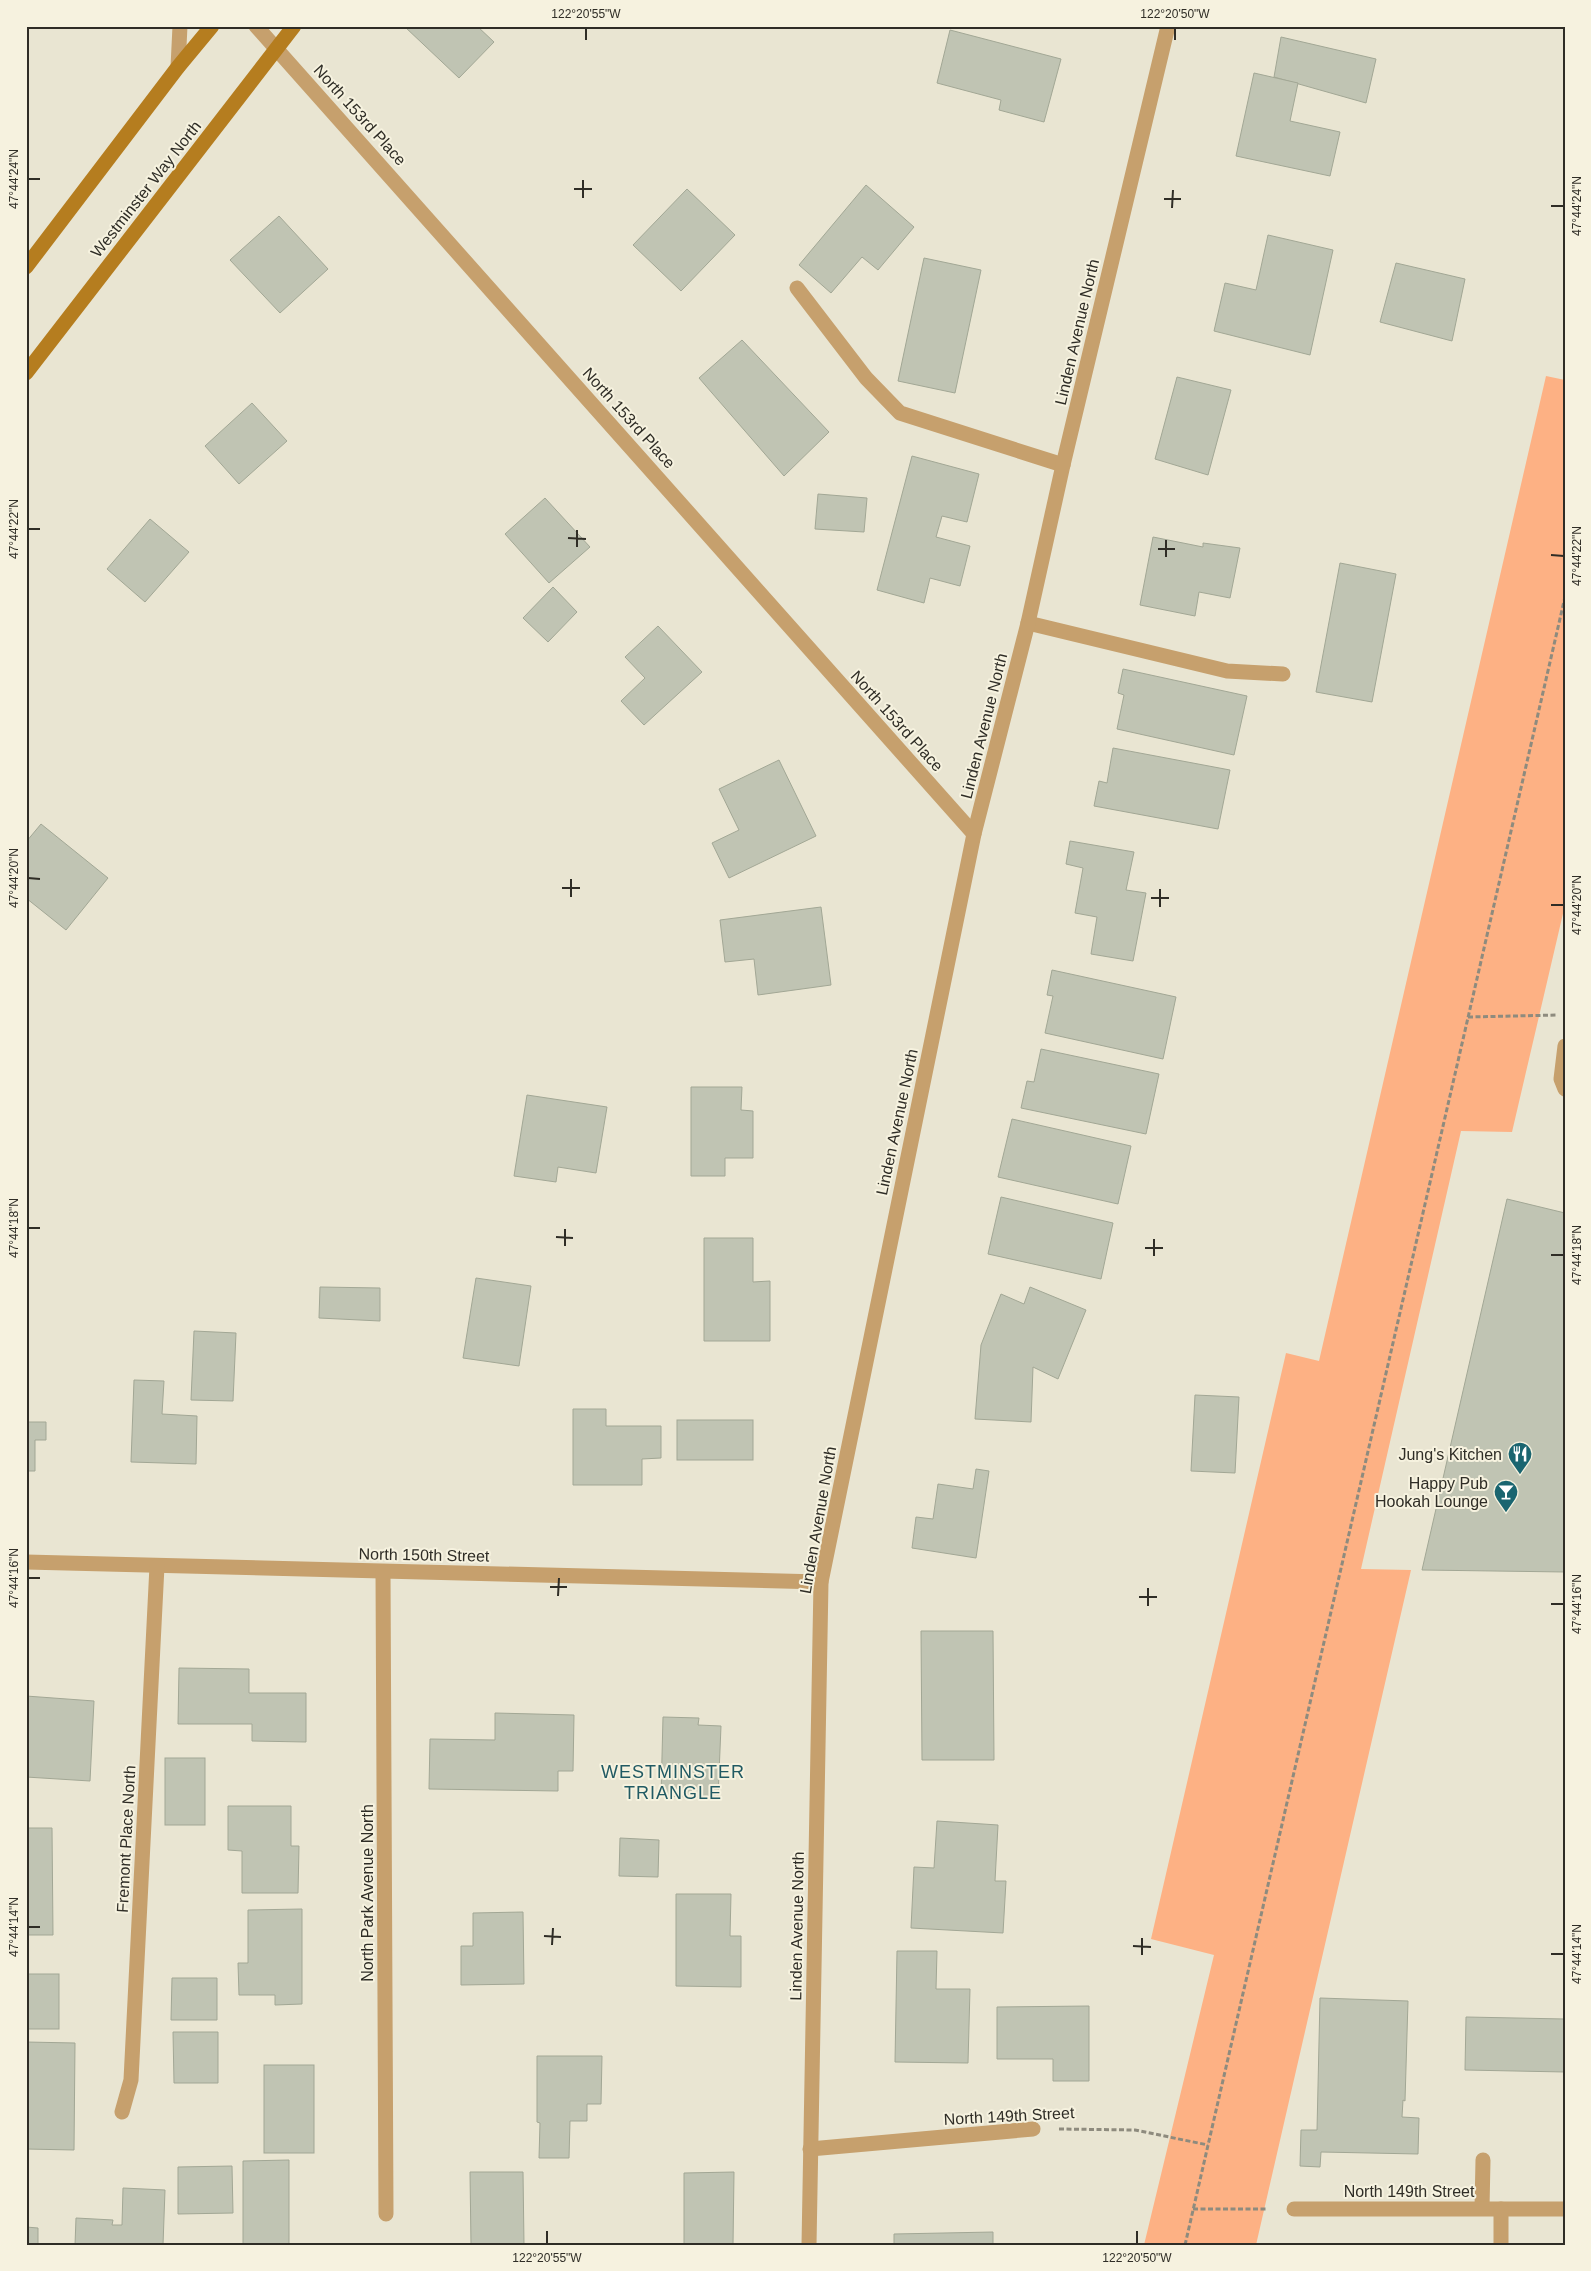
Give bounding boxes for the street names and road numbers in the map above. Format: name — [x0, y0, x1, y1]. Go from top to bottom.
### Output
street label: North 153rd Place — [311, 61, 410, 169]
street label: Westminster Way North — [88, 118, 204, 260]
street label: Linden Avenue North — [1052, 257, 1102, 407]
street label: North 153rd Place — [580, 364, 679, 472]
street label: Linden Avenue North — [958, 652, 1010, 800]
street label: North 153rd Place — [848, 667, 947, 775]
street label: Linden Avenue North — [873, 1047, 921, 1197]
street label: Linden Avenue North — [797, 1445, 839, 1595]
street label: North 150th Street — [358, 1545, 490, 1565]
street label: Fremont Place North — [114, 1765, 138, 1913]
street label: North Park Avenue North — [359, 1804, 376, 1982]
street label: Linden Avenue North — [787, 1851, 807, 2001]
street label: North 149th Street — [943, 2104, 1075, 2128]
street label: North 149th Street — [1344, 2183, 1475, 2200]

